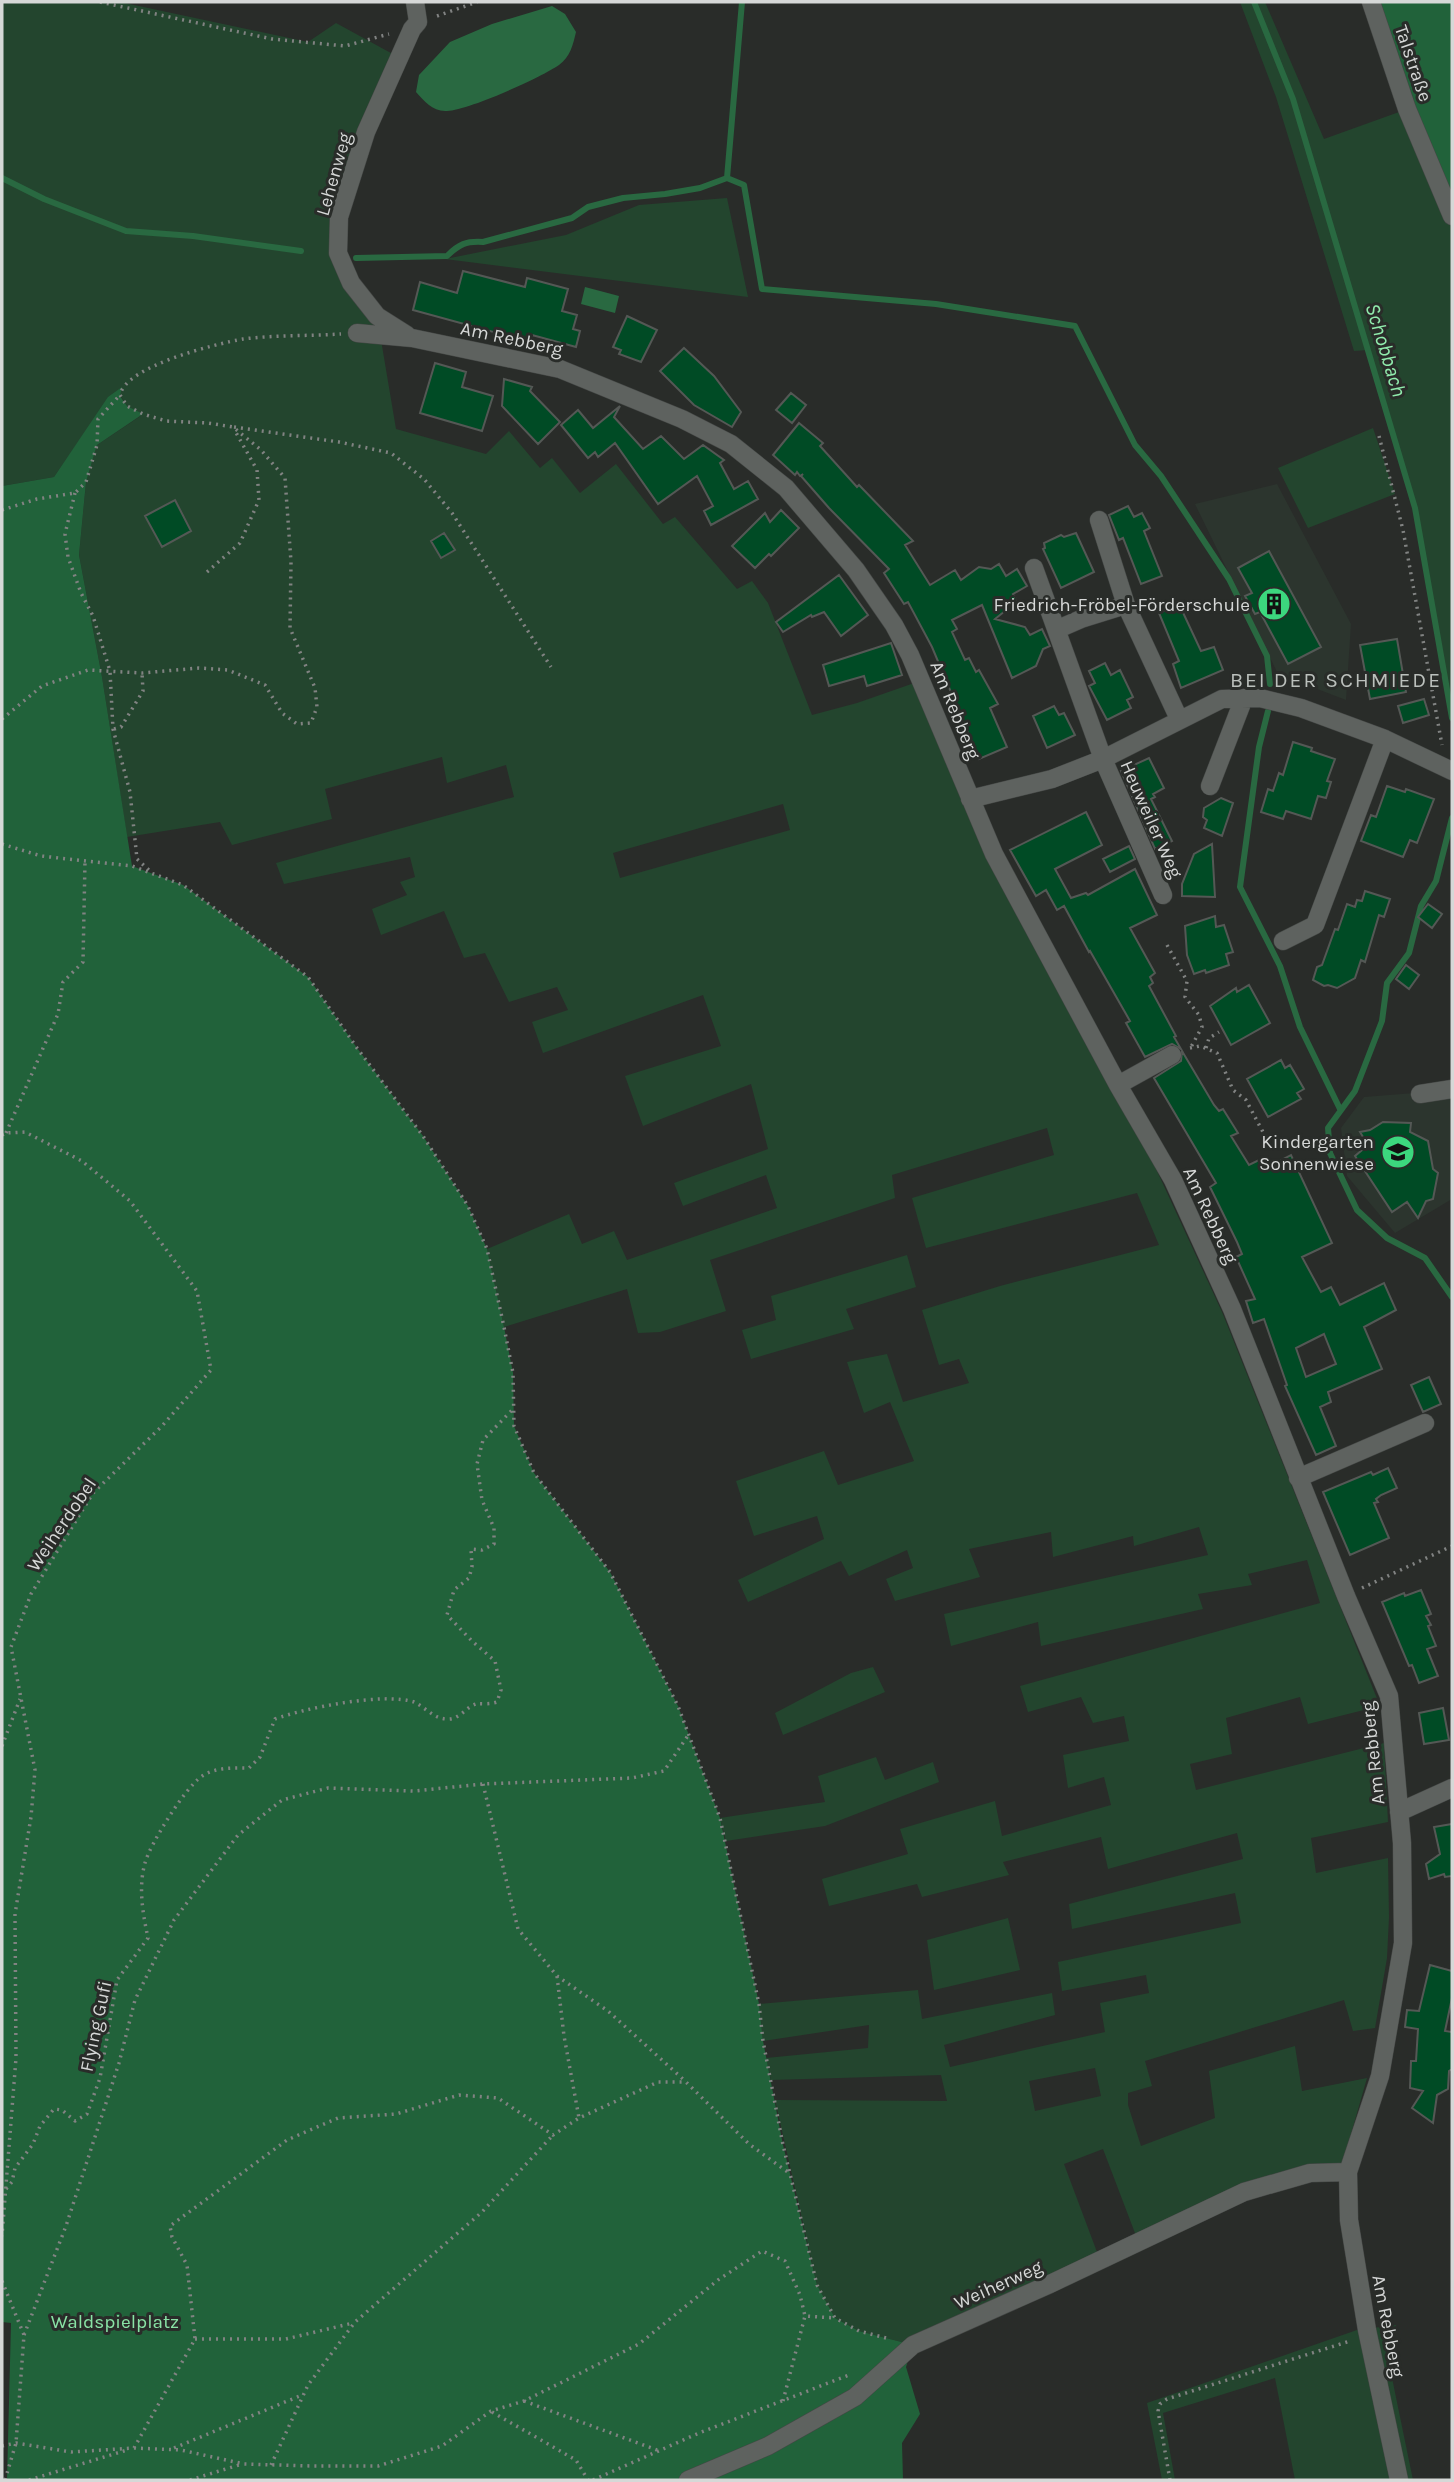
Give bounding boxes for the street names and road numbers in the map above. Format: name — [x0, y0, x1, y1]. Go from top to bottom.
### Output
street label: Talstraße — [1390, 22, 1436, 104]
street label: Lehenweg — [312, 130, 356, 218]
street label: Am Rebberg — [459, 317, 565, 361]
street label: Am Rebberg — [925, 658, 985, 763]
street label: Heuweiler Weg — [1115, 757, 1187, 882]
street label: Am Rebberg — [1178, 1164, 1242, 1268]
street label: Weiherdobel — [23, 1474, 101, 1575]
street label: Am Rebberg — [1357, 1700, 1389, 1806]
street label: Flying Gufi — [76, 1979, 116, 2074]
street label: Weiherweg — [951, 2256, 1046, 2314]
street label: Am Rebberg — [1367, 2273, 1409, 2380]

